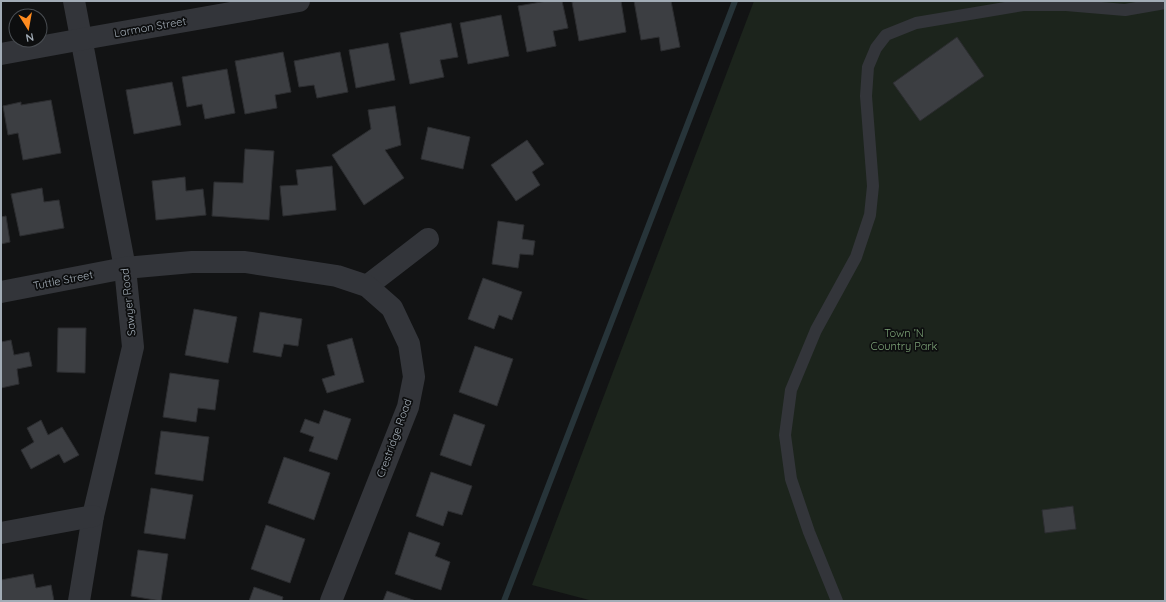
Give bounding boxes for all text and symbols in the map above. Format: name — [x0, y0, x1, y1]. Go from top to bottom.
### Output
north arrow — [8, 8, 48, 48]
street label: Larmon Street — [113, 14, 187, 40]
text: N — [25, 30, 35, 45]
street label: Tuttle Street — [32, 267, 94, 293]
street label: Sawyer Road — [117, 267, 139, 337]
park label: Town ’N Country Park — [871, 326, 938, 353]
street label: Crestridge Road — [373, 397, 415, 479]

